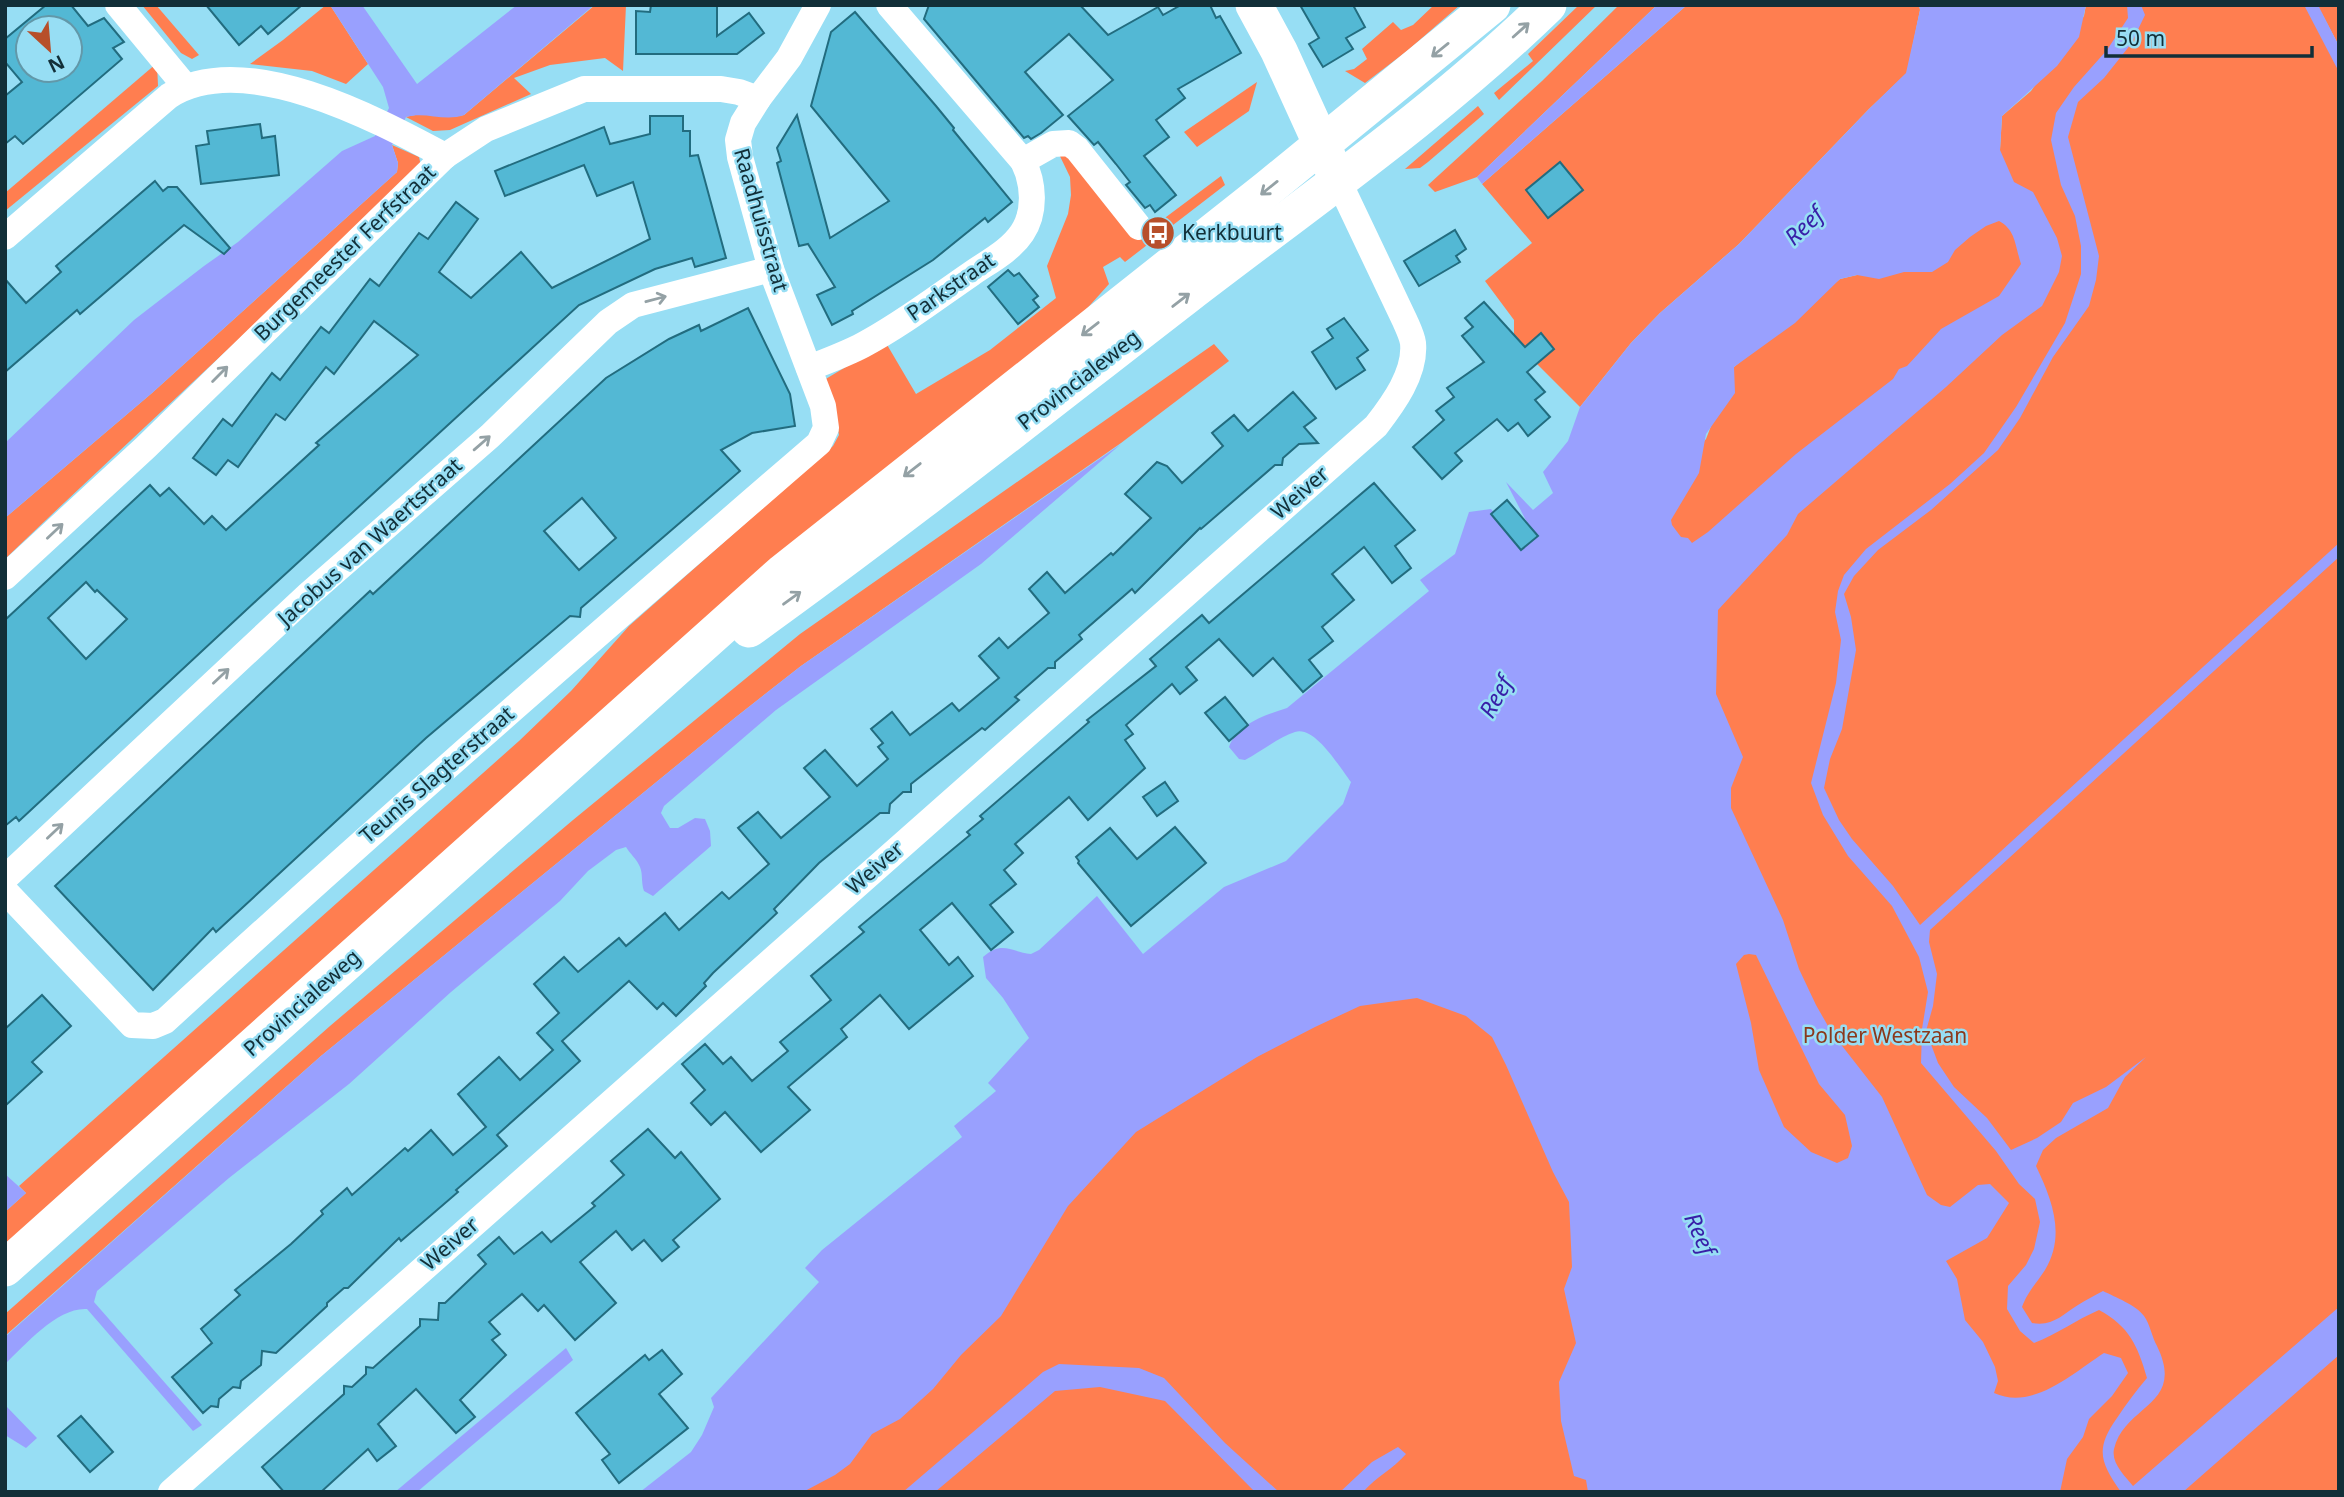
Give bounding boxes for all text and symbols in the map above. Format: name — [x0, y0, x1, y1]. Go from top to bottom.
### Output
north arrow — [14, 14, 84, 84]
scale bar — [2106, 14, 2312, 58]
one-way arrow — [1512, 22, 1530, 38]
text: 50 m — [2116, 24, 2165, 52]
one-way arrow — [1432, 42, 1450, 57]
text: N — [44, 49, 69, 79]
street label: Raadhuisstraat — [728, 145, 796, 295]
street label: Burgemeester Ferfstraat — [247, 158, 442, 347]
one-way arrow — [1260, 180, 1278, 195]
water label: Reef — [1777, 196, 1833, 252]
bus stop icon: Kerkbuurt — [1139, 214, 1177, 252]
place label: Kerkbuurt — [1182, 218, 1282, 246]
street label: Parkstraat — [901, 245, 1000, 327]
one-way arrow — [644, 292, 666, 305]
one-way arrow — [1171, 292, 1190, 307]
one-way arrow — [1082, 321, 1100, 337]
street label: Provincialeweg — [1012, 323, 1145, 436]
one-way arrow — [212, 366, 229, 383]
one-way arrow — [473, 435, 491, 451]
street label: Jacobus van Waertstraat — [270, 451, 468, 633]
street label: Weiver — [1265, 459, 1334, 525]
one-way arrow — [903, 463, 922, 478]
one-way arrow — [46, 522, 63, 539]
one-way arrow — [782, 591, 801, 605]
water label: Reef — [1471, 667, 1521, 723]
one-way arrow — [212, 668, 230, 684]
street label: Teunis Slagterstraat — [353, 699, 520, 849]
one-way arrow — [46, 823, 63, 840]
street label: Weiver — [840, 834, 909, 900]
street label: Provincialeweg — [237, 942, 366, 1062]
park label: Polder Westzaan — [1803, 1021, 1967, 1049]
water label: Reef — [1677, 1207, 1726, 1263]
street label: Weiver — [415, 1210, 484, 1276]

